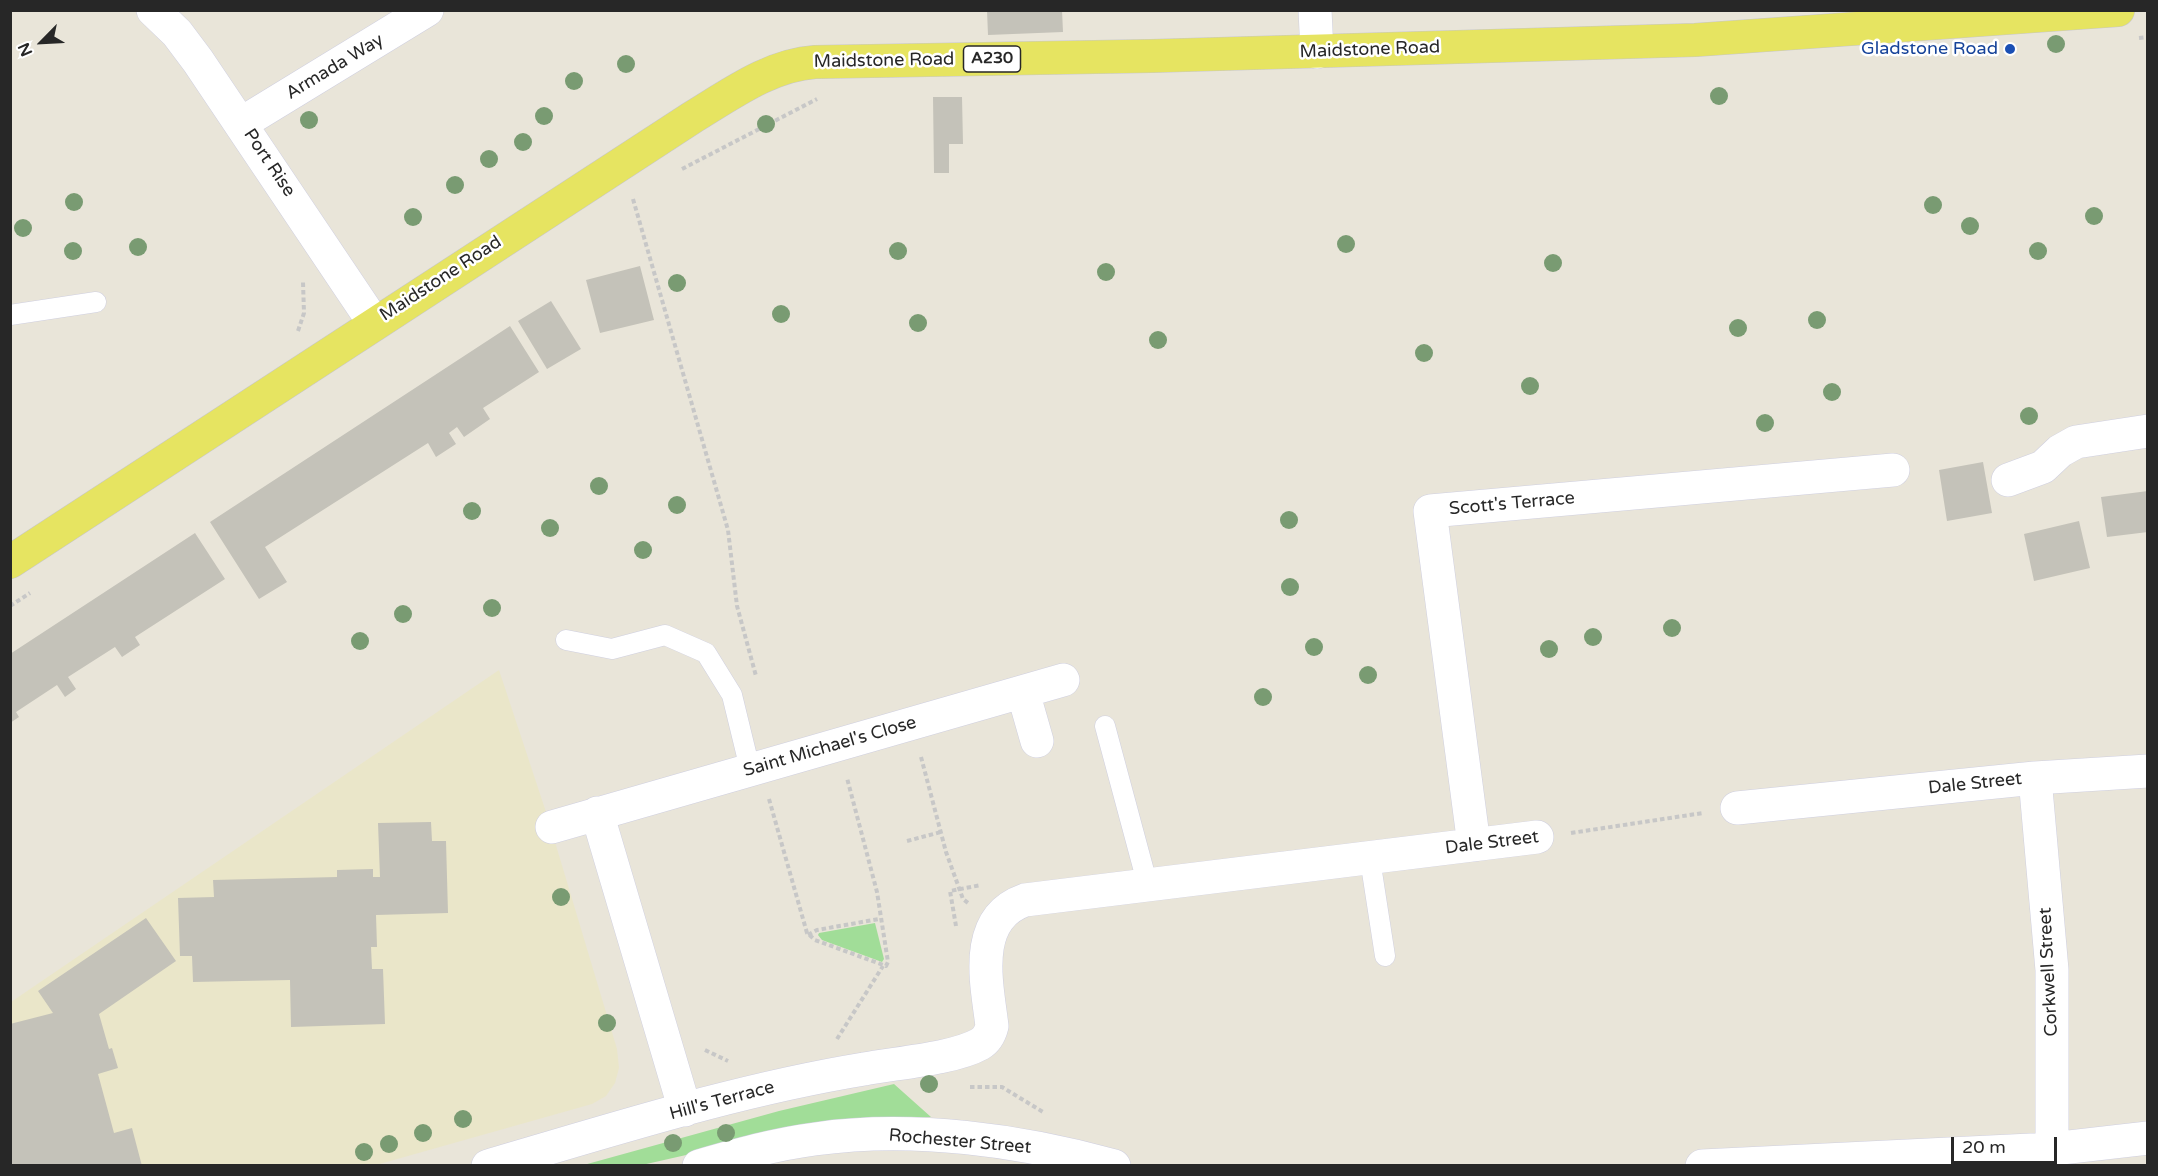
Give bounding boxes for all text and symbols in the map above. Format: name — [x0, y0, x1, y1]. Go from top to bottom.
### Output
north arrow — [12, 12, 72, 72]
street label: Armada Way — [282, 29, 388, 105]
street label: Maidstone Road — [1299, 37, 1441, 63]
place label: Gladstone Road — [1861, 38, 1998, 60]
text: N — [14, 39, 37, 59]
marker: Gladstone Road — [2003, 42, 2017, 56]
road number: A230 — [964, 46, 1020, 72]
street label: Maidstone Road — [813, 49, 955, 73]
street label: Port Rise — [238, 125, 300, 201]
street label: Maidstone Road — [376, 232, 506, 326]
street label: Scott's Terrace — [1448, 488, 1576, 520]
street label: Saint Michael's Close — [741, 712, 919, 782]
street label: Dale Street — [1927, 768, 2023, 800]
street label: Dale Street — [1444, 827, 1540, 859]
street label: Corkwell Street — [2035, 907, 2063, 1037]
street label: Hill's Terrace — [667, 1077, 777, 1125]
street label: Rochester Street — [888, 1125, 1032, 1159]
scale bar — [1954, 1125, 2060, 1163]
text: 20 m — [1962, 1136, 2006, 1158]

